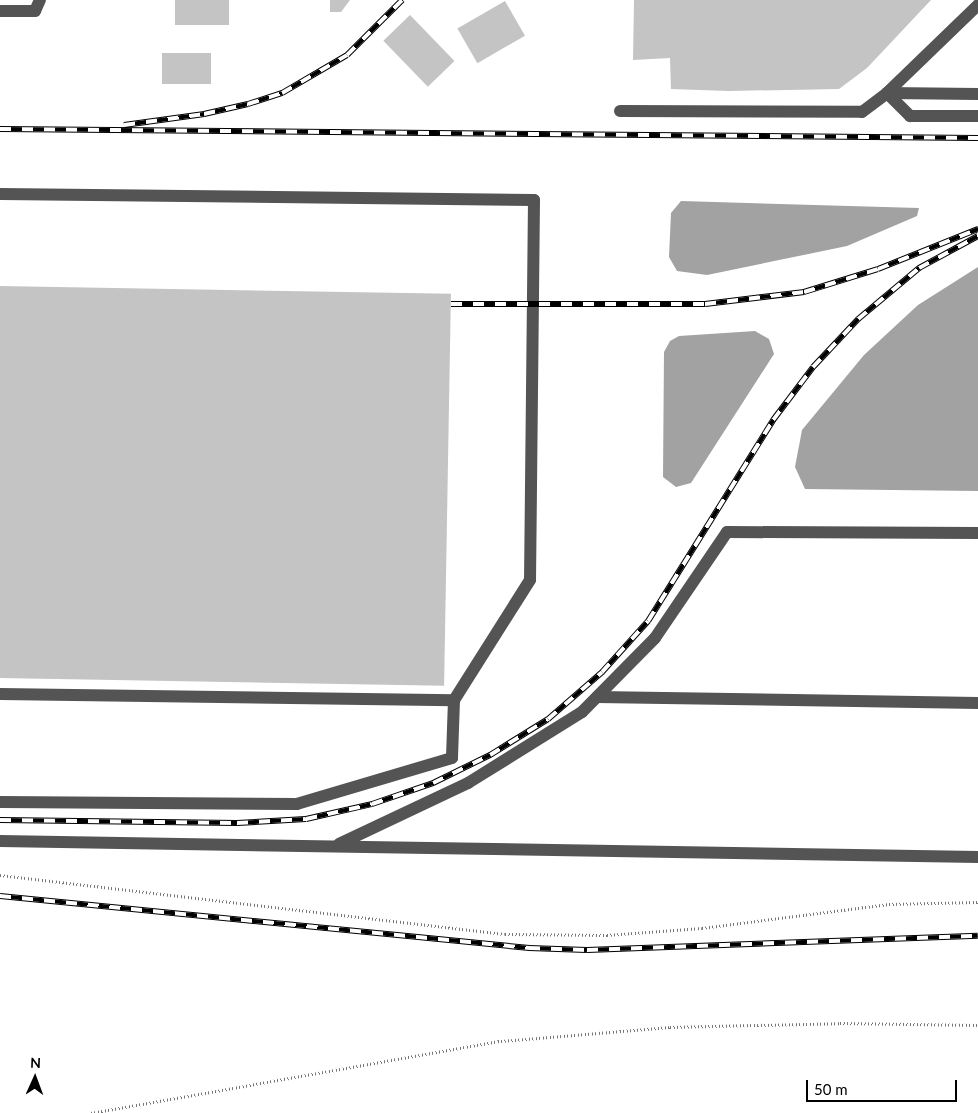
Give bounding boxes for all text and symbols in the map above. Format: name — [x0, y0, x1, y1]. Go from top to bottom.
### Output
north arrow — [10, 1053, 60, 1103]
text: N — [30, 1054, 41, 1071]
scale bar — [808, 1070, 959, 1102]
text: 50 m — [814, 1080, 848, 1098]

